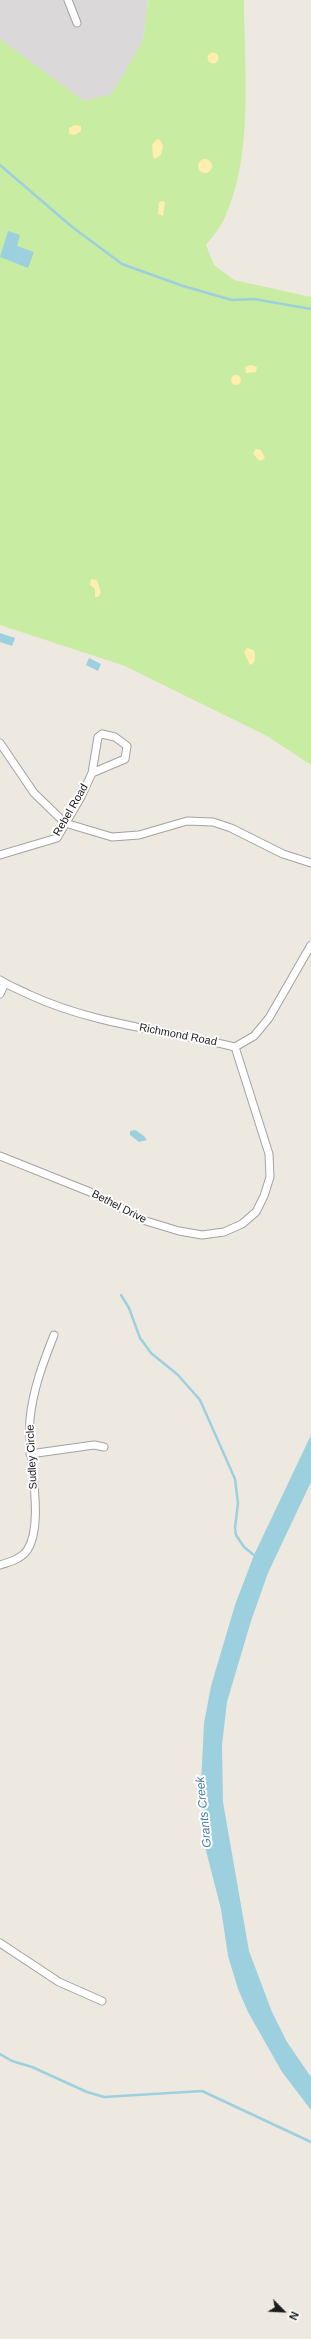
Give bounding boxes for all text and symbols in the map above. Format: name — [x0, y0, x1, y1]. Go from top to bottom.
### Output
street label: Rebel Road — [51, 782, 91, 838]
street label: Richmond Road — [138, 1021, 218, 1049]
street label: Bethel Drive — [89, 1188, 149, 1226]
street label: Sudley Circle — [24, 1424, 40, 1490]
water label: Grants Creek — [193, 1776, 215, 1848]
north arrow — [263, 2291, 303, 2331]
text: N — [287, 2310, 301, 2322]

